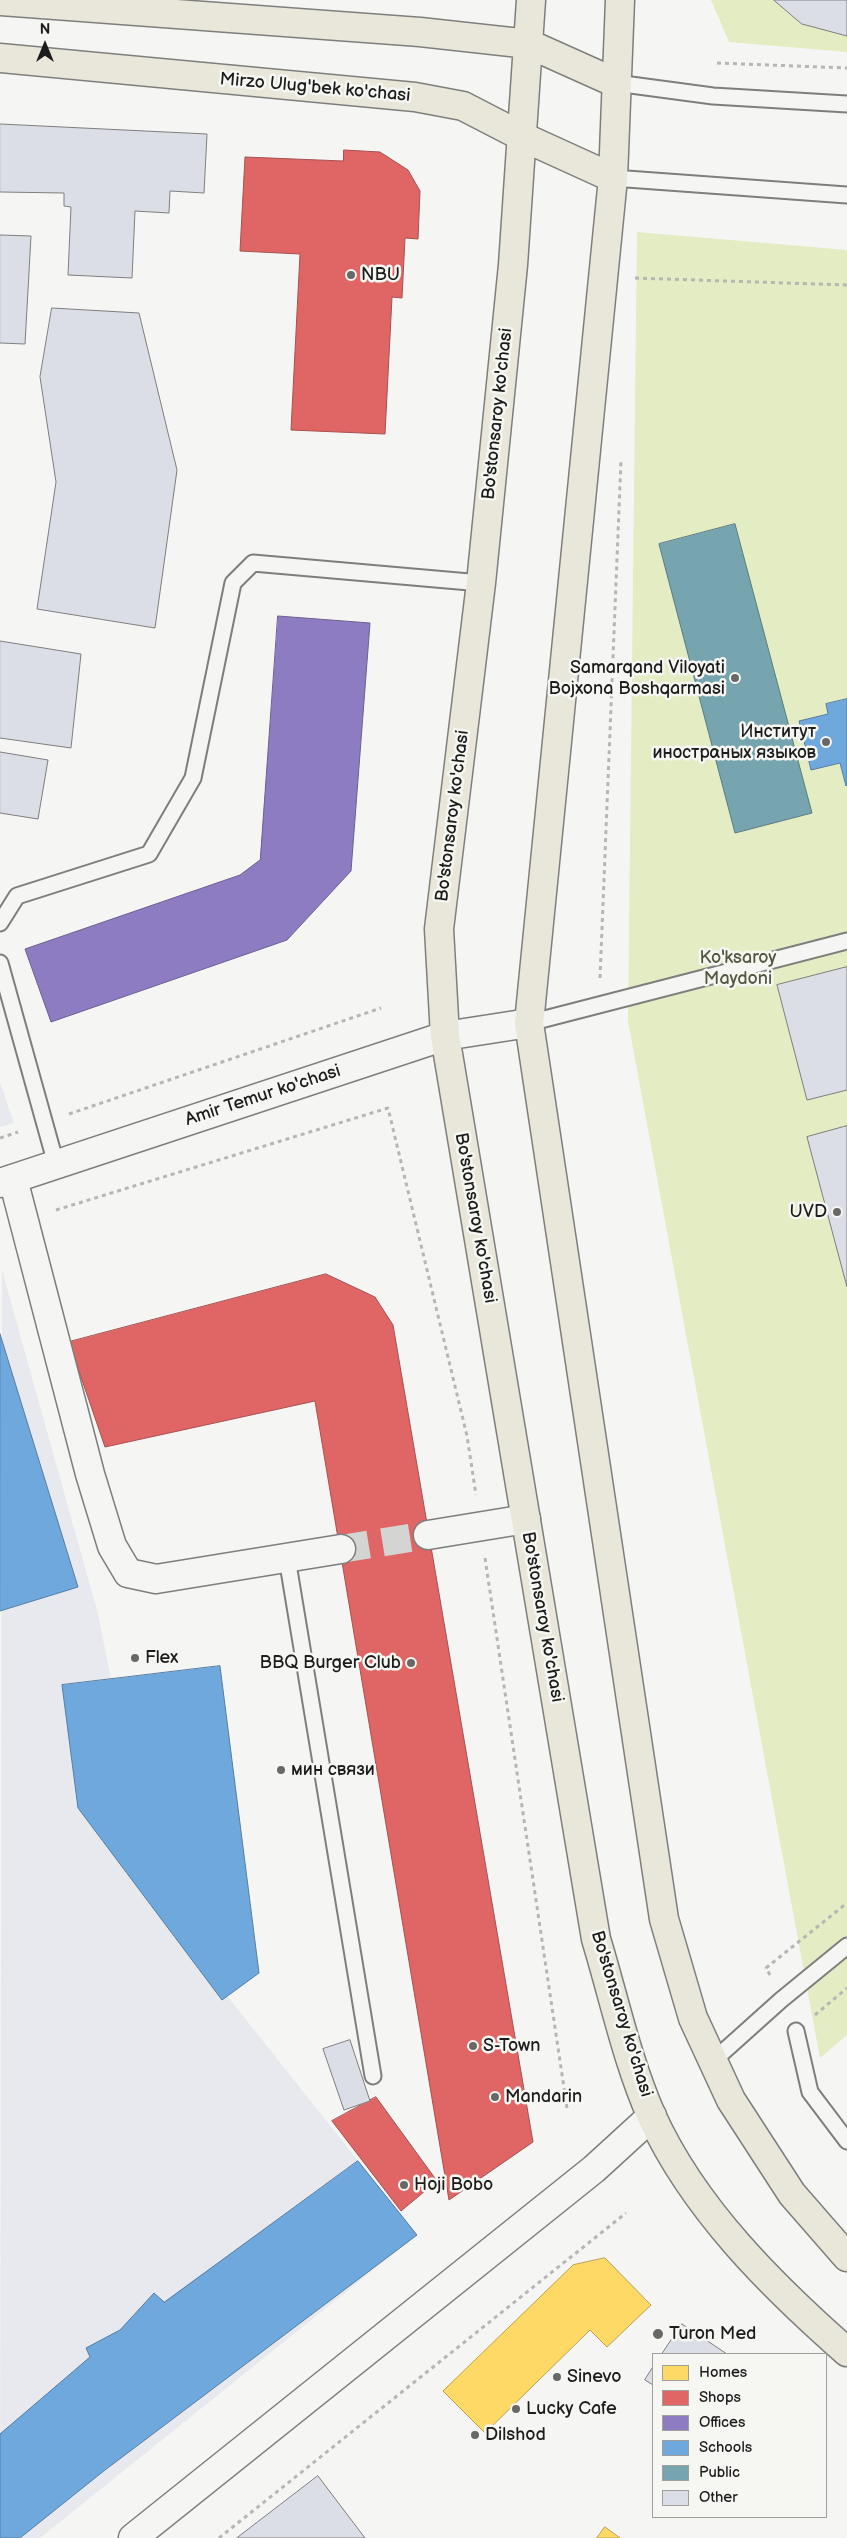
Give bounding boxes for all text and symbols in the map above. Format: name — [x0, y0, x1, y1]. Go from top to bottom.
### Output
north arrow — [20, 20, 70, 70]
text: N — [40, 21, 50, 38]
street label: Mirzo Ulug'bek ko'chasi — [219, 69, 411, 107]
place label: NBU — [361, 264, 400, 286]
marker: NBU — [345, 269, 357, 281]
street label: Bo'stonsaroy ko'chasi — [478, 327, 518, 501]
place label: Samarqand Viloyati Bojxona Boshqarmasi — [548, 657, 725, 700]
marker: Samarqand Viloyati Bojxona Boshqarmasi — [729, 672, 741, 684]
place label: Институт иностраных языков — [653, 721, 816, 764]
street label: Bo'stonsaroy ko'chasi — [432, 729, 474, 903]
marker: Институт иностраных языков — [820, 736, 832, 748]
park label: Ko'ksaroy Maydoni — [700, 947, 776, 990]
street label: Amir Temur ko'chasi — [182, 1061, 344, 1131]
street label: Bo'stonsaroy ko'chasi — [449, 1131, 501, 1305]
place label: UVD — [790, 1201, 827, 1223]
marker: UVD — [831, 1206, 843, 1218]
street label: Bo'stonsaroy ko'chasi — [516, 1530, 568, 1704]
place label: Flex — [145, 1647, 178, 1669]
marker: Flex — [129, 1652, 141, 1664]
place label: BBQ Burger Club — [260, 1652, 401, 1674]
marker: BBQ Burger Club — [405, 1657, 417, 1669]
place label: мин связи — [291, 1759, 375, 1781]
marker: мин связи — [275, 1764, 287, 1776]
street label: Bo'stonsaroy ko'chasi — [585, 1928, 657, 2100]
place label: S-Town — [483, 2035, 540, 2057]
marker: S-Town — [467, 2040, 479, 2052]
place label: Mandarin — [505, 2086, 582, 2108]
marker: Mandarin — [489, 2091, 501, 2103]
place label: Hoji Bobo — [414, 2174, 493, 2196]
marker: Hoji Bobo — [398, 2179, 410, 2191]
place label: Turon Med — [669, 2323, 756, 2345]
marker: Turon Med — [651, 2327, 665, 2341]
legend — [652, 2353, 827, 2518]
text: Homes — [699, 2363, 747, 2382]
place label: Sinevo — [567, 2366, 622, 2388]
marker: Sinevo — [551, 2371, 563, 2383]
text: Shops — [699, 2388, 741, 2407]
place label: Lucky Cafe — [526, 2398, 617, 2420]
marker: Lucky Cafe — [510, 2403, 522, 2415]
text: Offices — [699, 2413, 745, 2432]
place label: Dilshod — [485, 2424, 546, 2446]
marker: Dilshod — [469, 2429, 481, 2441]
text: Schools — [699, 2438, 752, 2457]
text: Public — [699, 2463, 740, 2482]
text: Other — [699, 2488, 738, 2507]

